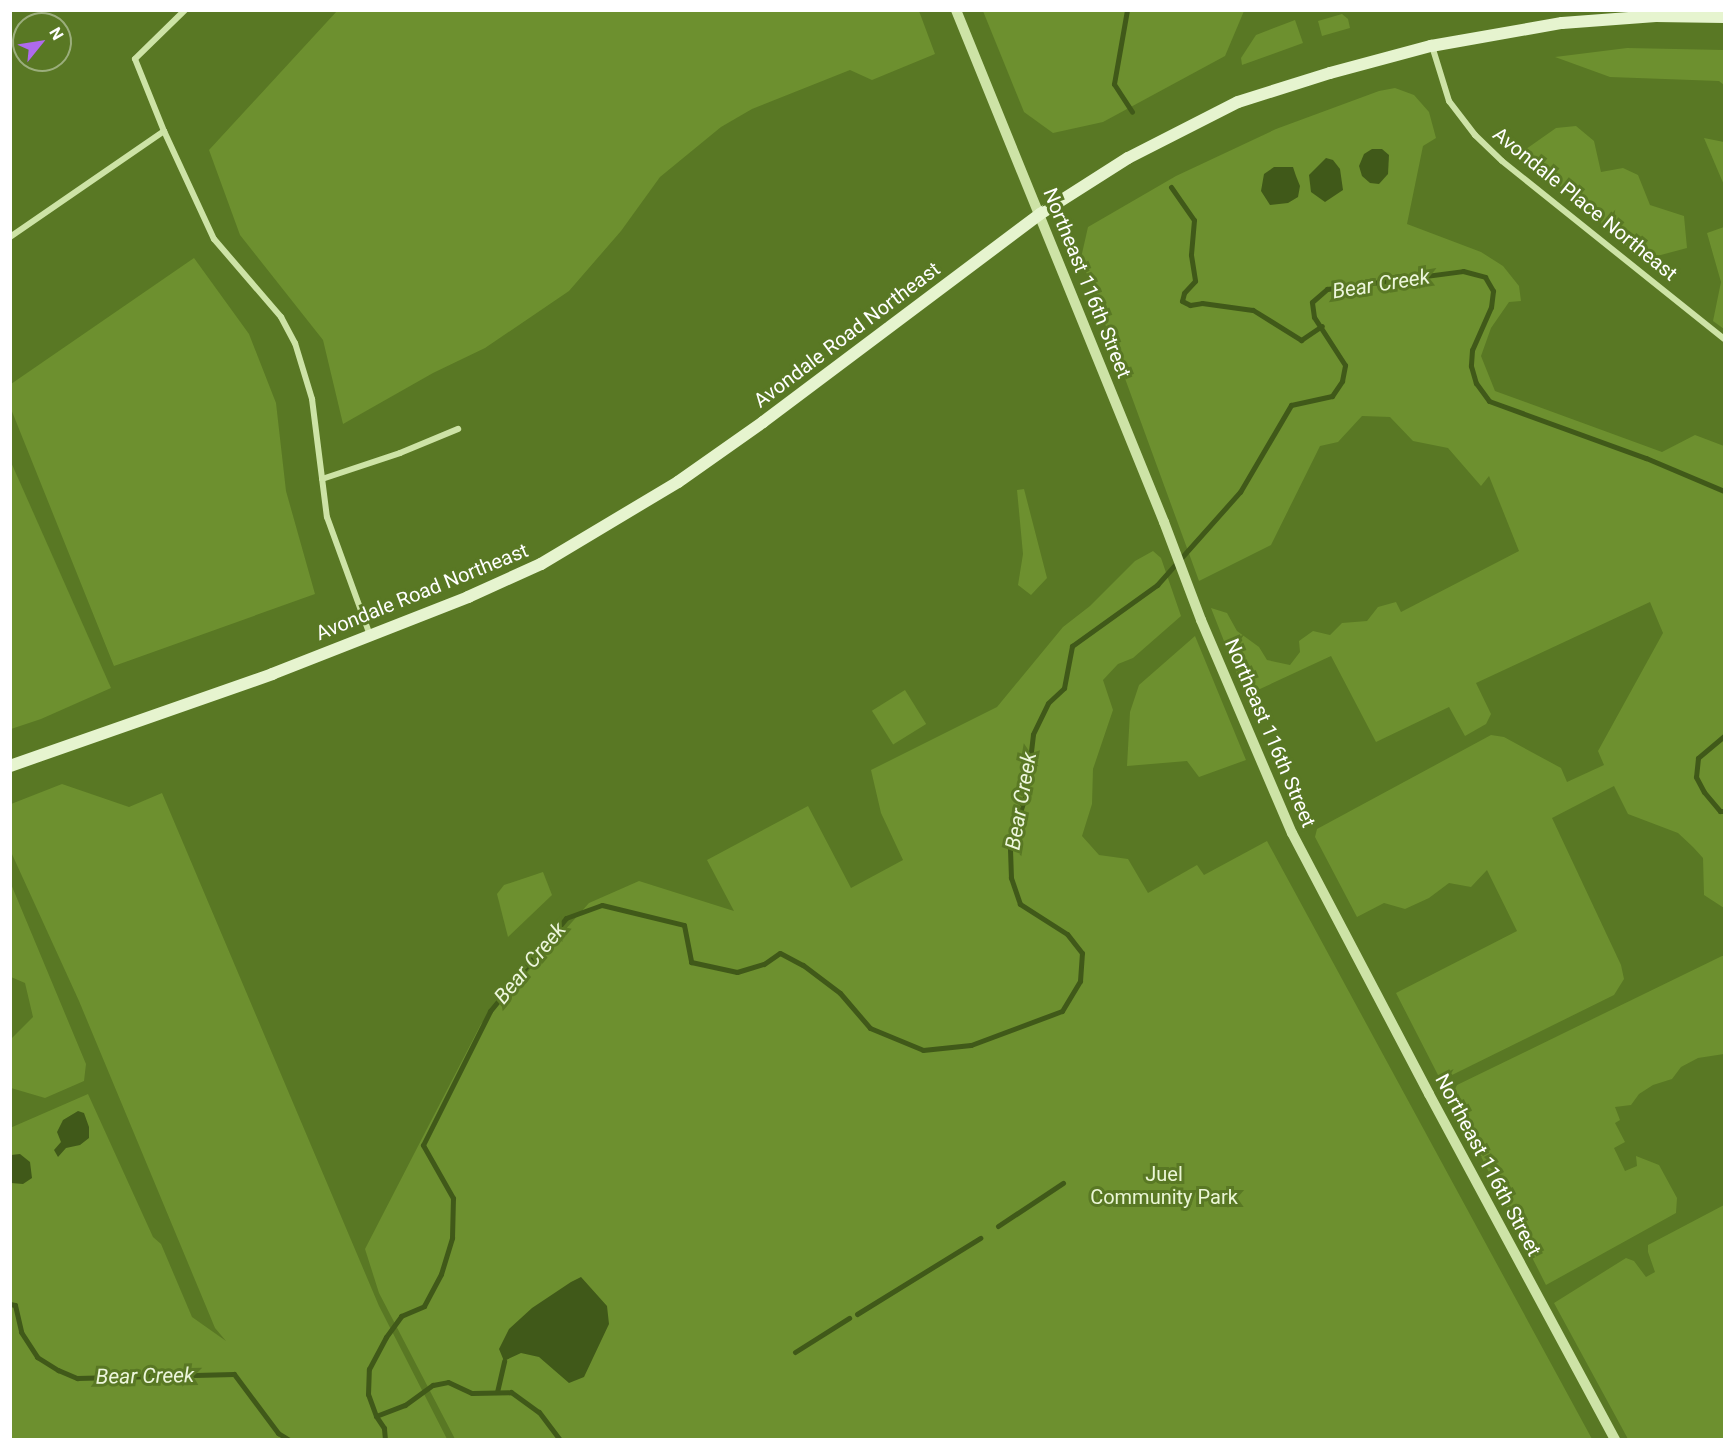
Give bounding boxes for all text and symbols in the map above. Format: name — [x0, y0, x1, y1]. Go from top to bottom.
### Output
north arrow — [12, 12, 72, 72]
text: N — [45, 24, 67, 43]
street label: Avondale Place Northeast — [1488, 122, 1682, 286]
street label: Northeast 116th Street — [1038, 184, 1136, 382]
street label: Avondale Road Northeast — [749, 257, 945, 413]
water label: Bear Creek — [1330, 264, 1432, 304]
street label: Avondale Road Northeast — [312, 538, 532, 646]
street label: Northeast 116th Street — [1219, 635, 1321, 831]
water label: Bear Creek — [1000, 750, 1042, 852]
water label: Bear Creek — [489, 917, 571, 1009]
street label: Northeast 116th Street — [1430, 1070, 1546, 1260]
park label: Juel Community Park — [1090, 1162, 1238, 1209]
water label: Bear Creek — [96, 1363, 194, 1389]

